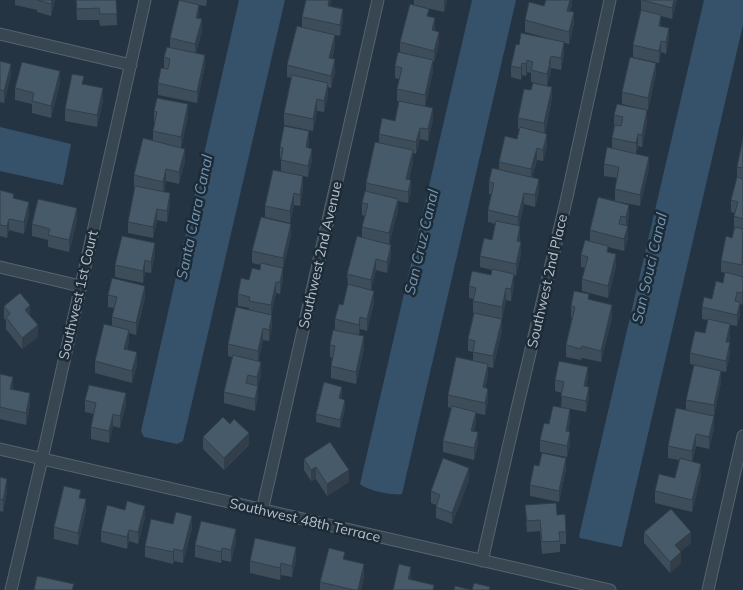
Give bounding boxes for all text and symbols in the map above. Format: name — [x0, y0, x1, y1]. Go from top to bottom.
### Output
water label: Santa Clara Canal — [172, 153, 217, 281]
street label: Southwest 2nd Avenue — [294, 180, 346, 330]
water label: San Cruz Canal — [400, 187, 442, 297]
water label: San Souci Canal — [627, 210, 671, 325]
street label: Southwest 2nd Place — [523, 212, 571, 350]
street label: Southwest 1st Court — [54, 228, 102, 361]
street label: Southwest 48th Terrace — [228, 494, 382, 546]

